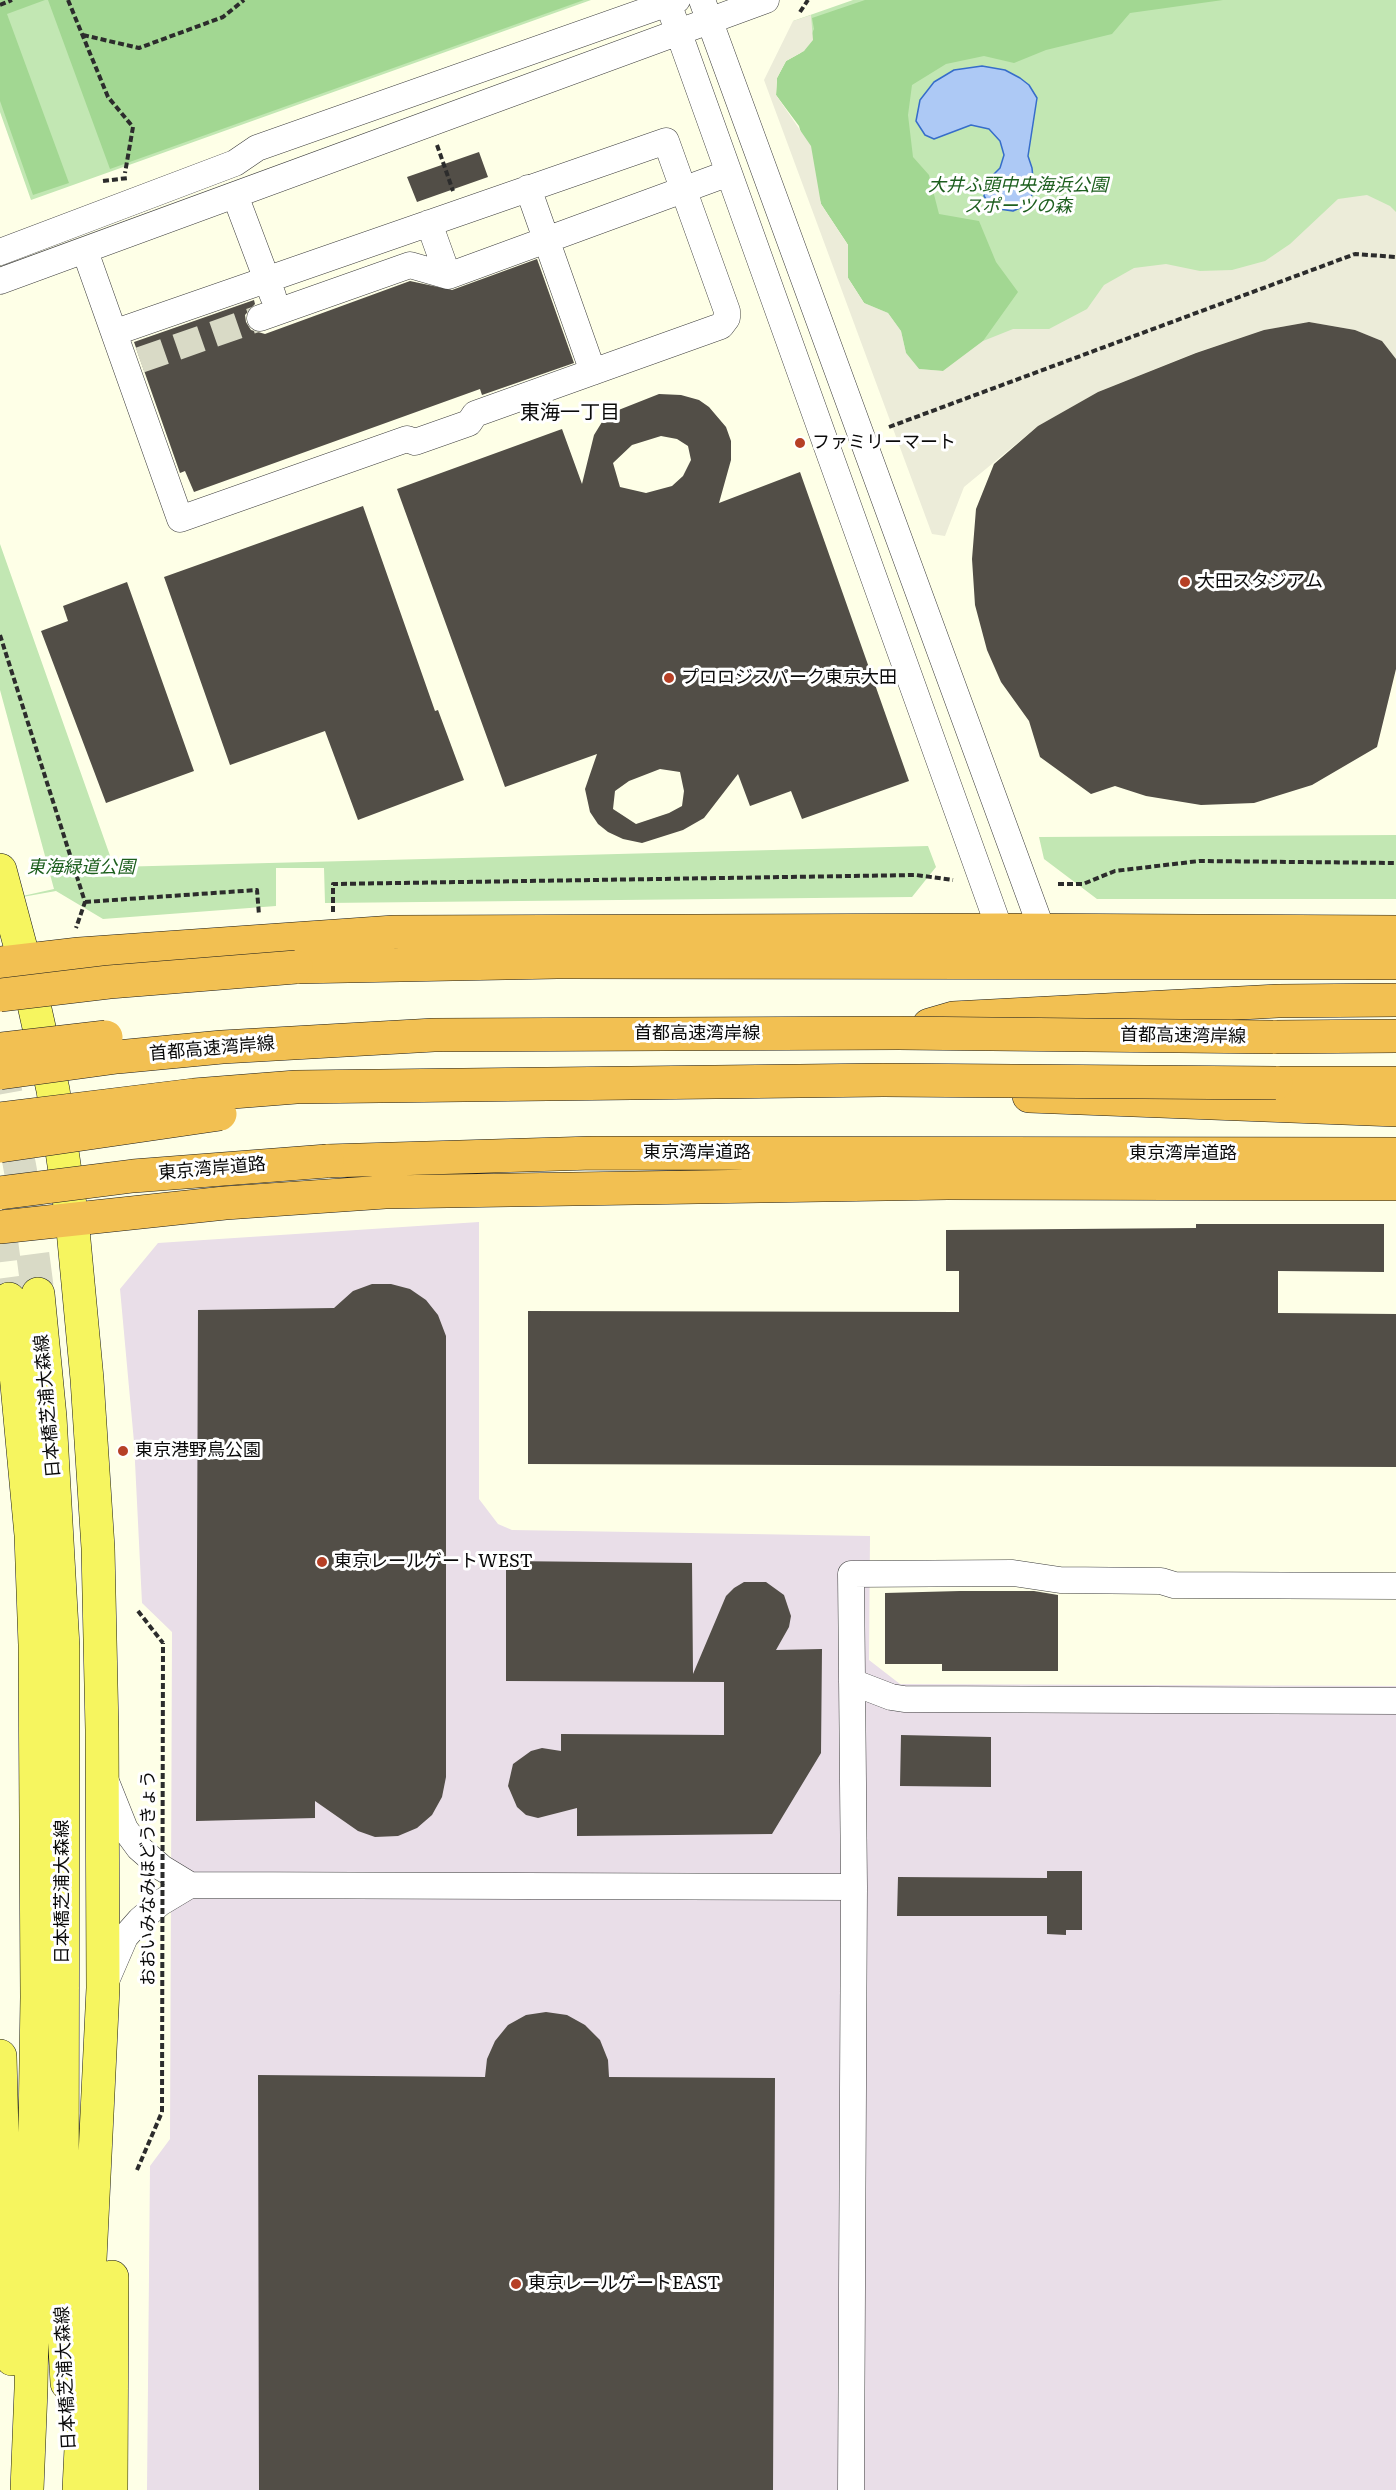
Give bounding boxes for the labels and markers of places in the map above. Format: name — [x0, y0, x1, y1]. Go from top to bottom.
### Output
place label: ファミリーマート — [812, 432, 956, 454]
marker: ファミリーマート — [793, 436, 807, 450]
place label: 大田スタジアム — [1197, 571, 1323, 593]
marker: 大田スタジアム — [1178, 575, 1192, 589]
place label: プロロジスパーク東京大田 — [681, 667, 897, 689]
marker: プロロジスパーク東京大田 — [662, 671, 676, 685]
place label: 東京港野鳥公園 — [135, 1440, 261, 1462]
marker: 東京港野鳥公園 — [116, 1444, 130, 1458]
place label: 東京レールゲートWEST — [334, 1551, 533, 1573]
marker: 東京レールゲートWEST — [315, 1555, 329, 1569]
place label: 東京レールゲートEAST — [528, 2273, 720, 2295]
marker: 東京レールゲートEAST — [509, 2277, 523, 2291]

